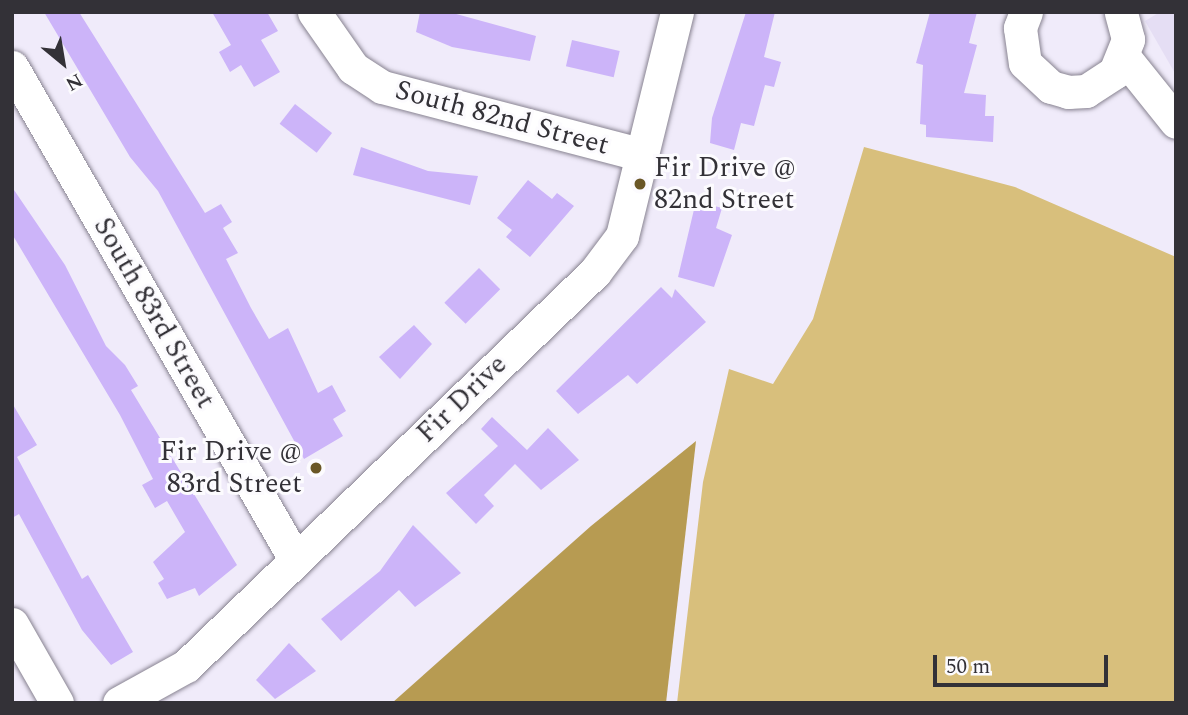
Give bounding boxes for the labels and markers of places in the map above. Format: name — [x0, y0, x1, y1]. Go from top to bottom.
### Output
place label: Fir Drive @ 82nd Street — [654, 151, 796, 217]
marker: Fir Drive @ 82nd Street — [632, 176, 648, 192]
place label: Fir Drive @ 83rd Street — [160, 435, 302, 501]
marker: Fir Drive @ 83rd Street — [308, 460, 324, 476]

